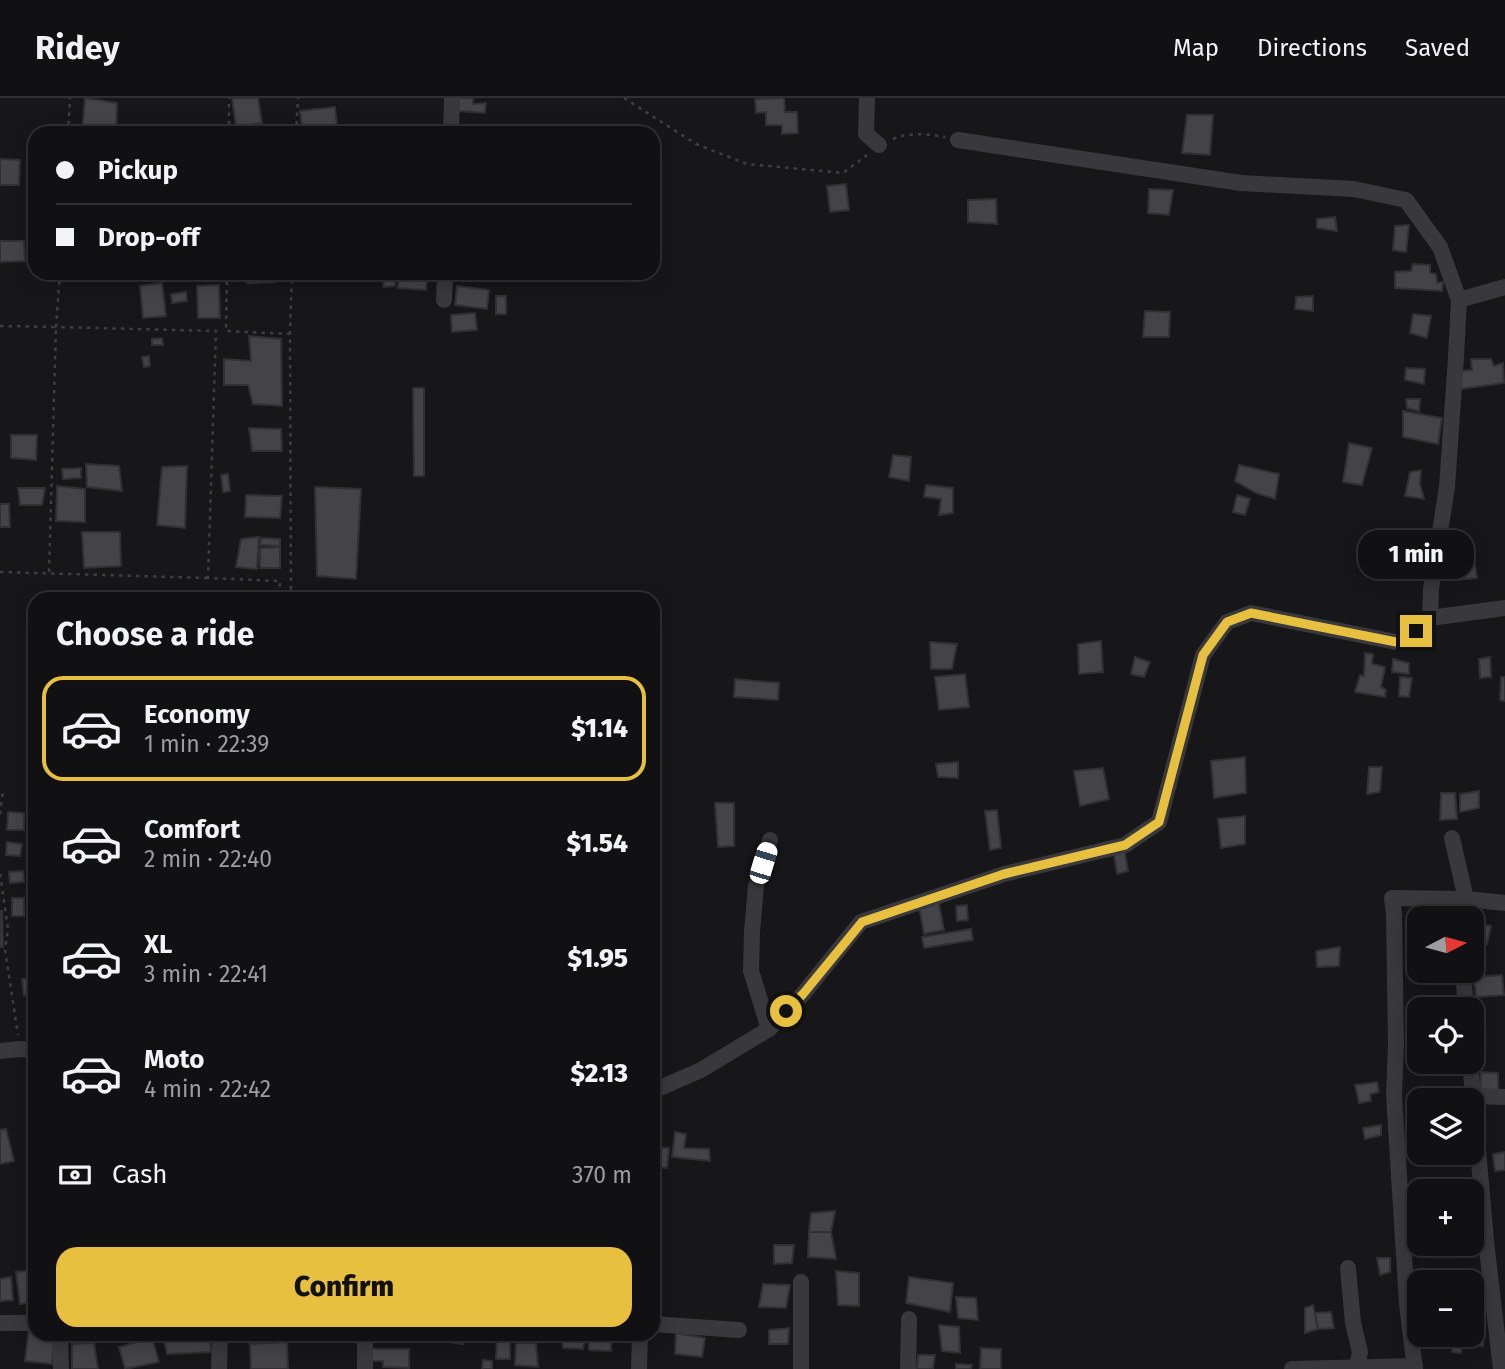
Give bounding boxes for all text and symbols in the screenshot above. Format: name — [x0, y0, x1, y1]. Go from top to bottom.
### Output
text: Ridey — [35, 28, 120, 68]
text: Map — [1173, 34, 1219, 62]
text: Directions — [1257, 34, 1367, 62]
text: Saved — [1405, 34, 1470, 62]
text: Pickup — [98, 155, 178, 186]
text: Drop-off — [98, 222, 200, 253]
callout: 1 min — [1358, 530, 1474, 578]
text: 1 min — [1388, 540, 1444, 568]
text: Choose a ride — [56, 615, 254, 653]
route end — [1400, 615, 1432, 647]
icon: car — [60, 697, 123, 760]
text: Economy — [144, 699, 250, 730]
text: $1.14 — [571, 713, 628, 744]
text: 1 min · 22:39 — [144, 730, 269, 758]
icon: car — [60, 812, 123, 875]
text: Comfort — [144, 814, 240, 845]
text: $1.54 — [567, 828, 628, 859]
car — [747, 840, 780, 886]
text: 2 min · 22:40 — [144, 845, 272, 873]
north arrow — [1407, 906, 1484, 984]
map controls — [1407, 906, 1484, 1347]
icon: car — [60, 927, 123, 990]
text: XL — [144, 929, 172, 960]
text: $1.95 — [568, 943, 628, 974]
text: 3 min · 22:41 — [144, 960, 268, 988]
route start — [770, 995, 802, 1027]
button: locate — [1407, 997, 1484, 1074]
icon: car — [60, 1042, 123, 1105]
text: Moto — [144, 1044, 204, 1075]
text: $2.13 — [571, 1058, 628, 1089]
text: 4 min · 22:42 — [144, 1075, 271, 1103]
button: layers — [1407, 1088, 1484, 1165]
icon: cash — [56, 1156, 94, 1194]
text: Cash — [112, 1159, 168, 1190]
text: 370 m — [572, 1161, 632, 1189]
button: + — [1407, 1179, 1484, 1256]
button: Confirm — [56, 1247, 632, 1327]
button: − — [1407, 1270, 1484, 1347]

